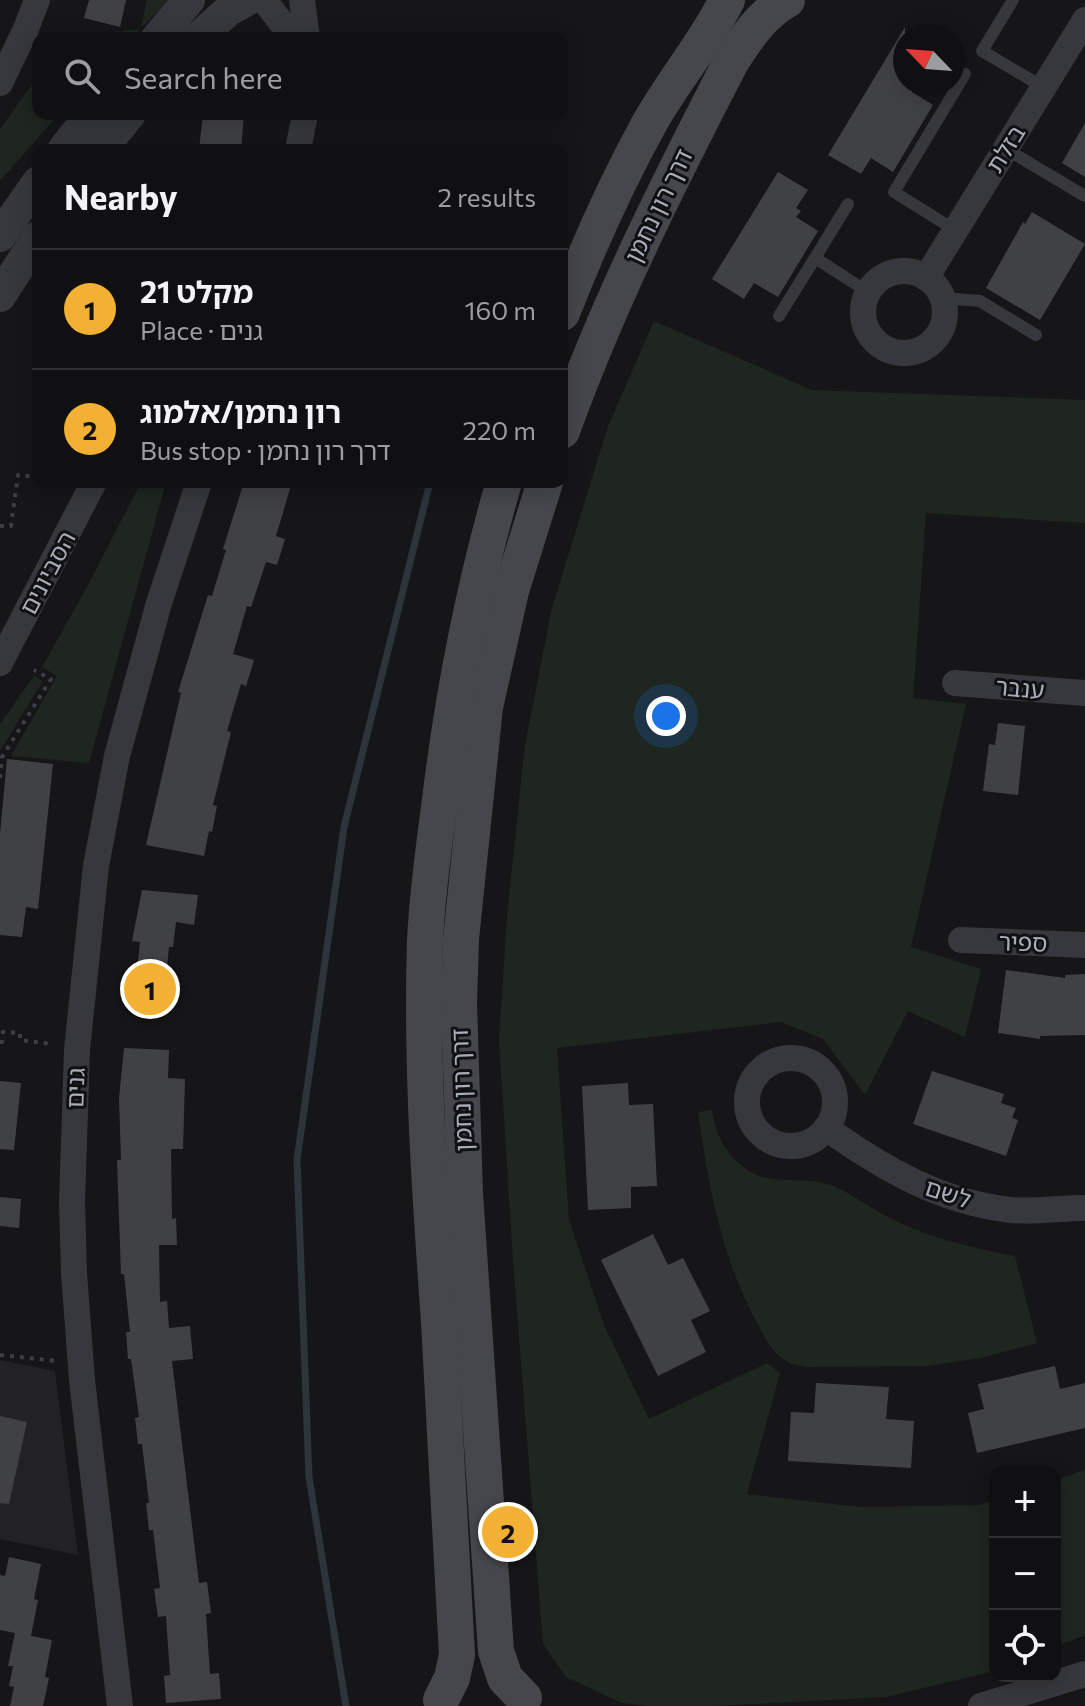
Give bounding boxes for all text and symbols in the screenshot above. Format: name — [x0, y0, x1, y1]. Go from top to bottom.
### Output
north arrow — [893, 24, 965, 96]
search box — [32, 32, 568, 120]
icon: search — [60, 54, 104, 98]
text: Search here — [124, 58, 283, 95]
street label: בזלת — [979, 119, 1030, 177]
street label: דרך רון נחמן — [618, 144, 698, 267]
text: Nearby — [64, 175, 178, 217]
text: 2 results — [438, 181, 536, 212]
text: מקלט 21 — [140, 272, 253, 309]
text: 1 — [84, 294, 96, 325]
text: 160 m — [464, 294, 536, 325]
text: Place · גנים — [140, 314, 263, 345]
text: רון נחמן/אלמוג — [140, 392, 341, 429]
text: 2 — [83, 414, 97, 445]
text: 220 m — [463, 414, 536, 445]
text: Bus stop · דרך רון נחמן — [140, 434, 391, 465]
street label: הסביונים — [13, 526, 81, 619]
street label: ענבר — [994, 671, 1046, 704]
your location — [646, 696, 686, 736]
street label: ספיר — [998, 926, 1048, 957]
pin: 1 — [124, 959, 176, 1019]
street label: דרך רון נחמן — [444, 1028, 477, 1152]
street label: גנים — [59, 1067, 90, 1109]
street label: לשם — [922, 1172, 975, 1214]
map controls — [989, 1466, 1061, 1682]
button: + — [989, 1466, 1061, 1538]
pin: 2 — [482, 1502, 534, 1562]
button: − — [989, 1538, 1061, 1610]
button: locate — [989, 1610, 1061, 1682]

